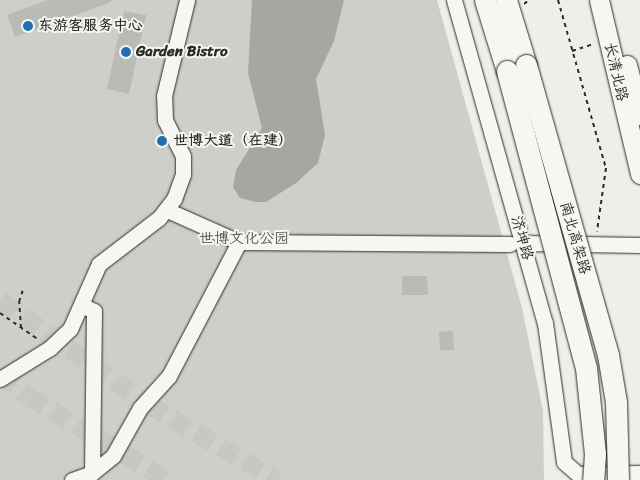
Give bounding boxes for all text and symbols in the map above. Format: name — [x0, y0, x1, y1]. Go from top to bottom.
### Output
place label: 东游客服务中心 — [38, 17, 143, 35]
marker: 东游客服务中心 — [22, 20, 34, 32]
street label: 长清北路 — [600, 41, 632, 103]
place label: Garden Bistro — [136, 43, 228, 61]
marker: Garden Bistro — [120, 46, 132, 58]
place label: 世博大道（在建） — [173, 132, 293, 150]
marker: 世博大道（在建） — [155, 134, 169, 148]
street label: 南北高架路 — [556, 199, 594, 277]
street label: 济坤路 — [507, 214, 537, 262]
park label: 世博文化公园 — [199, 230, 289, 248]

